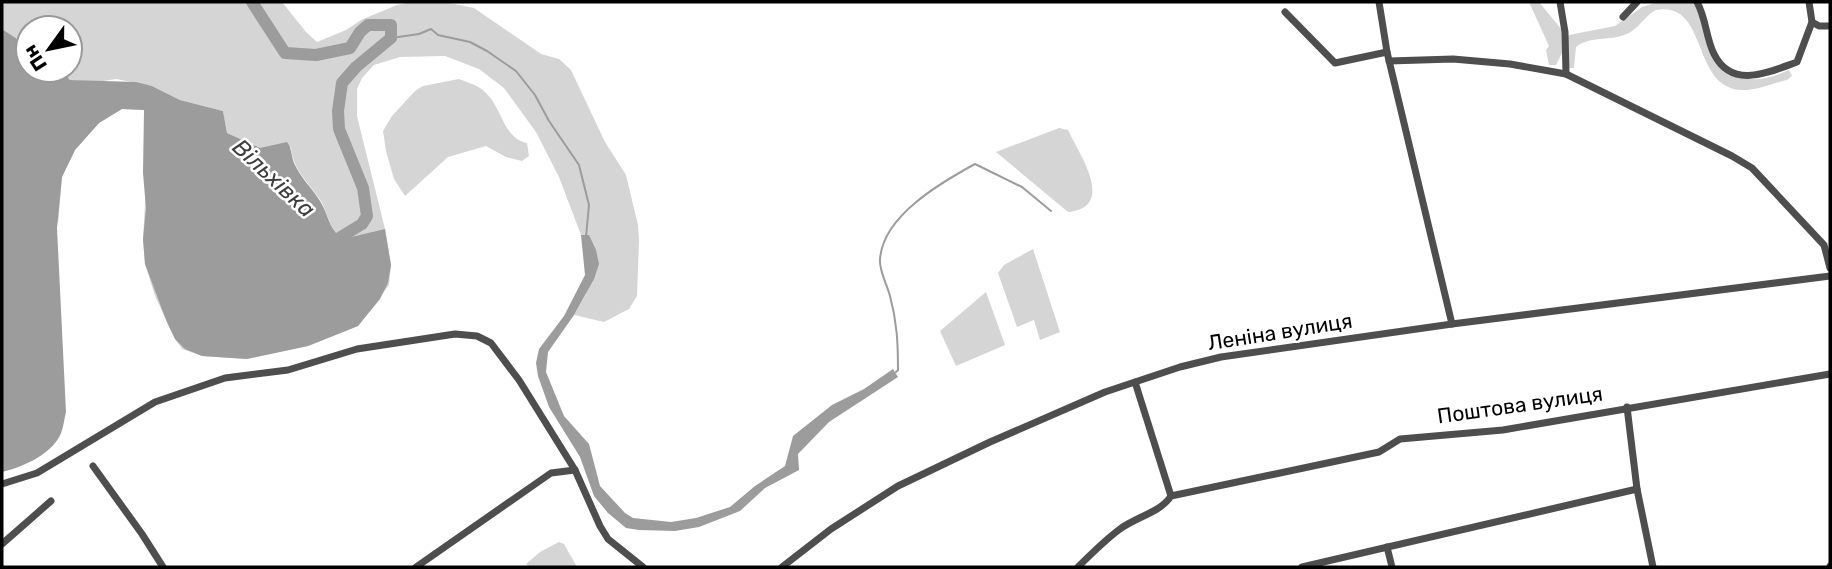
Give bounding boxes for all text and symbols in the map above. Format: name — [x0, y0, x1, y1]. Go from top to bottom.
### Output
north arrow — [14, 14, 84, 84]
text: Пн — [18, 41, 52, 75]
water label: Вільхівка — [227, 133, 321, 223]
street label: Леніна вулиця — [1206, 308, 1354, 355]
street label: Поштова вулиця — [1436, 381, 1604, 428]

